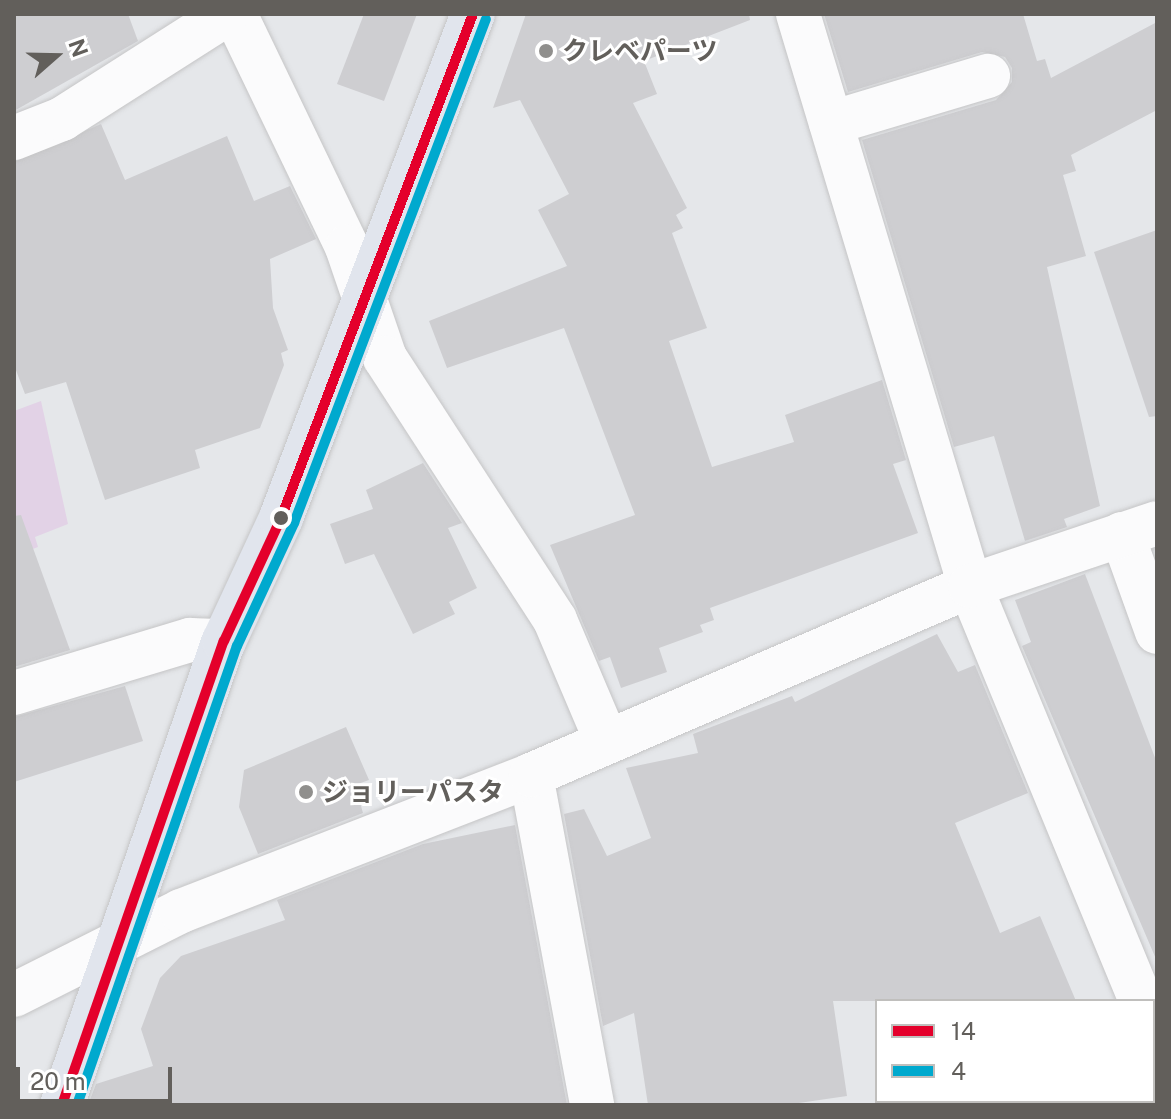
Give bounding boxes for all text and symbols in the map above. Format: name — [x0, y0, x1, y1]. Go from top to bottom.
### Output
north arrow — [16, 16, 96, 96]
text: N — [63, 35, 94, 60]
place label: クレベパーツ — [562, 35, 718, 67]
marker: クレベパーツ — [537, 42, 555, 60]
unlabelled marker — [273, 510, 289, 526]
place label: ジョリーパスタ — [322, 776, 504, 808]
marker: ジョリーパスタ — [297, 783, 315, 801]
legend — [875, 999, 1155, 1103]
text: 14 — [951, 1017, 976, 1045]
scale bar — [20, 1051, 176, 1101]
text: 4 — [951, 1057, 966, 1085]
text: 20 m — [30, 1067, 86, 1095]

